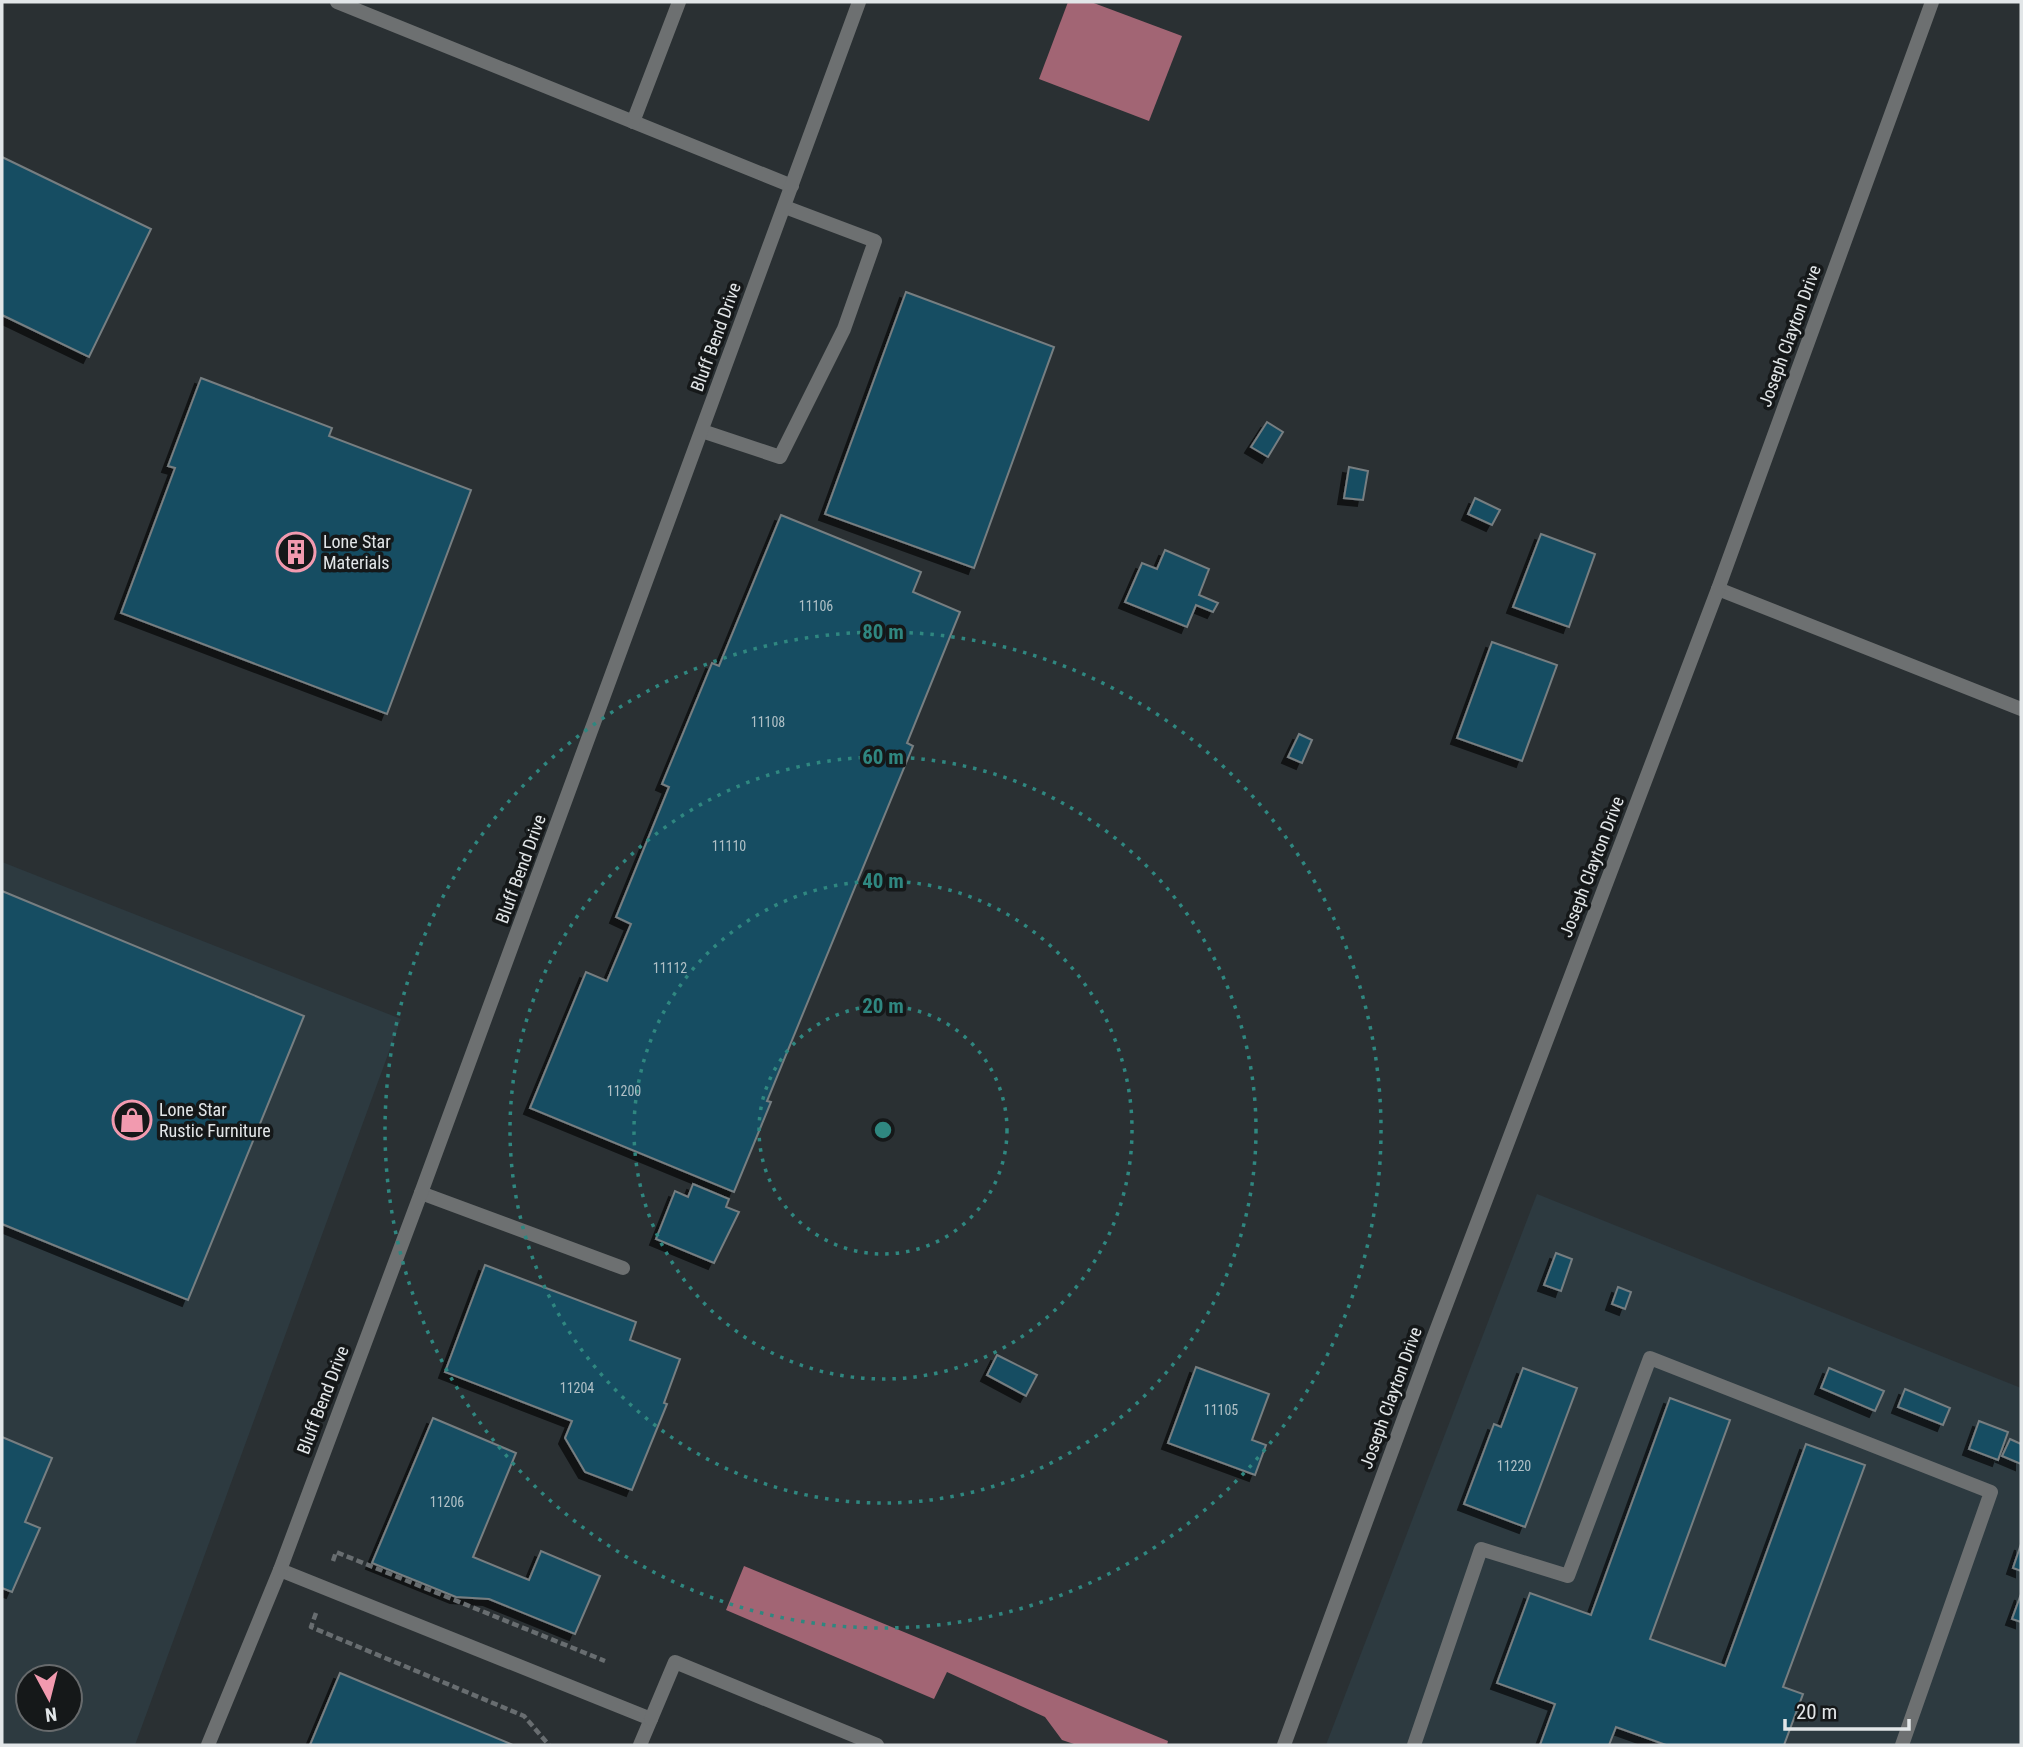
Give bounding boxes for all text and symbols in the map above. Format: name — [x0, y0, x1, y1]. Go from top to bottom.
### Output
street label: Joseph Clayton Drive — [1754, 262, 1825, 410]
street label: Bluff Bend Drive — [686, 280, 745, 394]
building icon: Lone Star Materials — [275, 531, 317, 573]
place label: Lone Star Materials — [323, 531, 391, 573]
house number: 11106 — [799, 598, 833, 614]
text: 80 m — [862, 620, 904, 644]
house number: 11108 — [751, 714, 785, 730]
text: 60 m — [862, 745, 904, 769]
street label: Joseph Clayton Drive — [1555, 793, 1628, 940]
street label: Bluff Bend Drive — [491, 812, 550, 926]
house number: 11110 — [712, 838, 746, 854]
text: 40 m — [862, 869, 904, 893]
house number: 11112 — [653, 960, 687, 976]
text: 20 m — [862, 994, 904, 1018]
house number: 11200 — [607, 1083, 641, 1099]
shop icon: Lone Star Rustic Furniture — [111, 1099, 153, 1141]
place label: Lone Star Rustic Furniture — [159, 1099, 271, 1141]
centre of rings — [871, 1118, 895, 1142]
street label: Joseph Clayton Drive — [1355, 1324, 1426, 1472]
street label: Bluff Bend Drive — [292, 1343, 353, 1457]
house number: 11204 — [560, 1380, 594, 1396]
house number: 11105 — [1204, 1402, 1238, 1418]
house number: 11220 — [1497, 1458, 1531, 1474]
house number: 11206 — [430, 1494, 464, 1510]
north arrow — [14, 1663, 84, 1733]
scale bar — [1785, 1688, 1909, 1732]
text: 20 m — [1796, 1700, 1837, 1724]
text: N — [44, 1702, 58, 1727]

